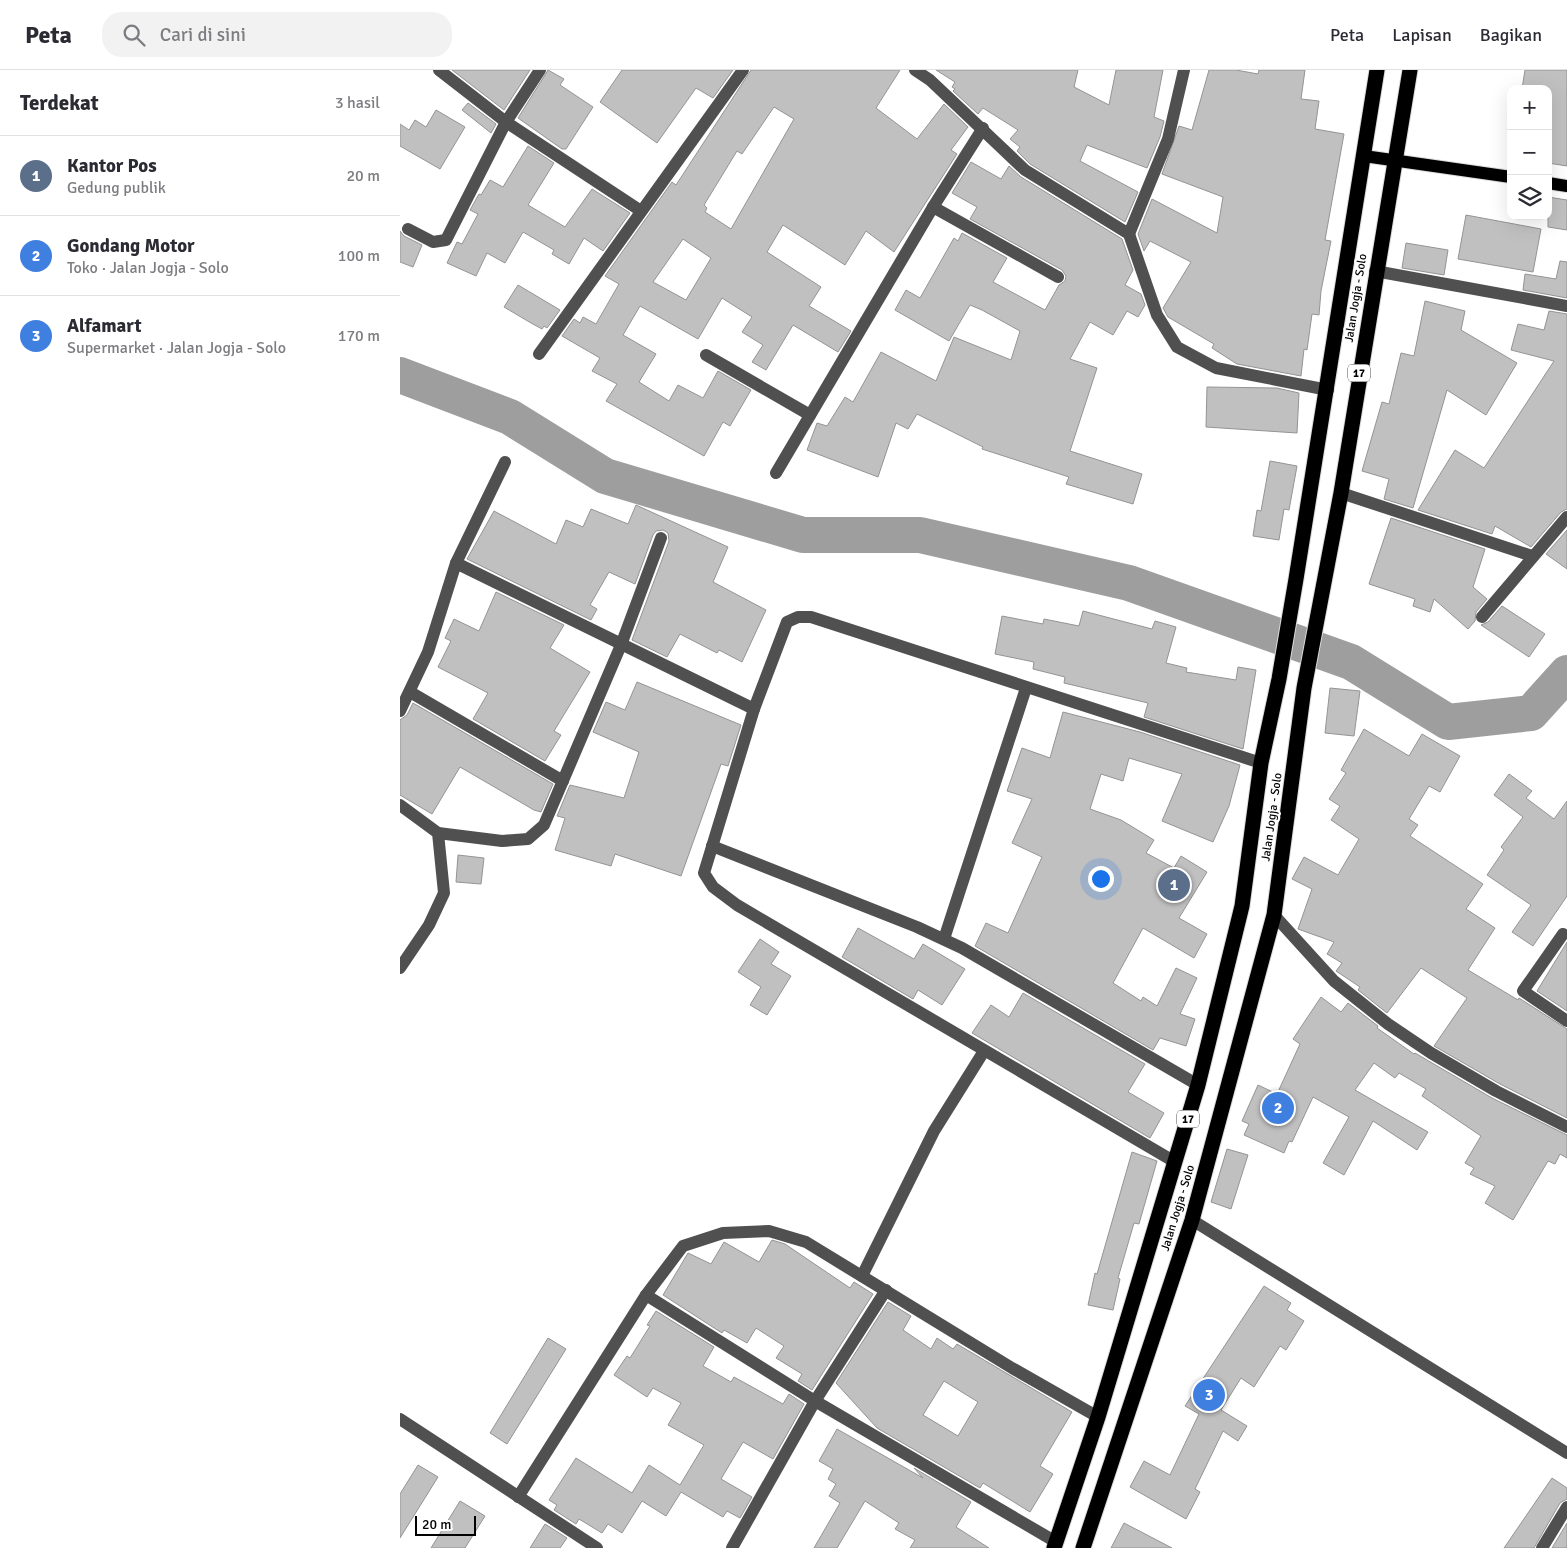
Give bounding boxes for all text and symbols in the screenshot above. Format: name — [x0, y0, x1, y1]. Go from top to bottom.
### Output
search box — [102, 12, 452, 57]
text: Peta — [25, 20, 72, 50]
icon: search — [120, 21, 148, 49]
text: Cari di sini — [160, 23, 246, 47]
text: Peta — [1330, 24, 1364, 46]
text: Lapisan — [1392, 24, 1452, 46]
text: Bagikan — [1480, 24, 1542, 46]
map controls — [1507, 85, 1552, 220]
button: + — [1507, 85, 1552, 130]
text: Terdekat — [20, 90, 99, 116]
text: 3 hasil — [335, 93, 380, 113]
button: − — [1507, 130, 1552, 175]
text: Kantor Pos — [67, 154, 157, 178]
text: 1 — [32, 166, 40, 186]
text: 20 m — [346, 166, 380, 186]
button: layers — [1507, 175, 1552, 220]
text: Gedung publik — [67, 178, 166, 198]
text: Gondang Motor — [67, 234, 195, 258]
text: 2 — [32, 246, 40, 266]
text: 100 m — [338, 246, 380, 266]
street label: Jalan Jogja - Solo — [1342, 253, 1370, 343]
text: Toko · Jalan Jogja - Solo — [67, 258, 229, 278]
text: Alfamart — [67, 314, 142, 338]
text: 3 — [32, 326, 40, 346]
text: 170 m — [338, 326, 380, 346]
text: Supermarket · Jalan Jogja - Solo — [67, 338, 286, 358]
road number: 17 — [1348, 364, 1370, 382]
street label: Jalan Jogja - Solo — [1258, 772, 1286, 862]
your location — [1088, 866, 1114, 892]
pin: 1 — [1158, 866, 1190, 904]
pin: 2 — [1262, 1089, 1294, 1127]
road number: 17 — [1177, 1110, 1199, 1128]
street label: Jalan Jogja - Solo — [1158, 1163, 1198, 1253]
pin: 3 — [1193, 1376, 1225, 1414]
scale bar — [415, 1513, 476, 1536]
text: 20 m — [422, 1516, 451, 1533]

